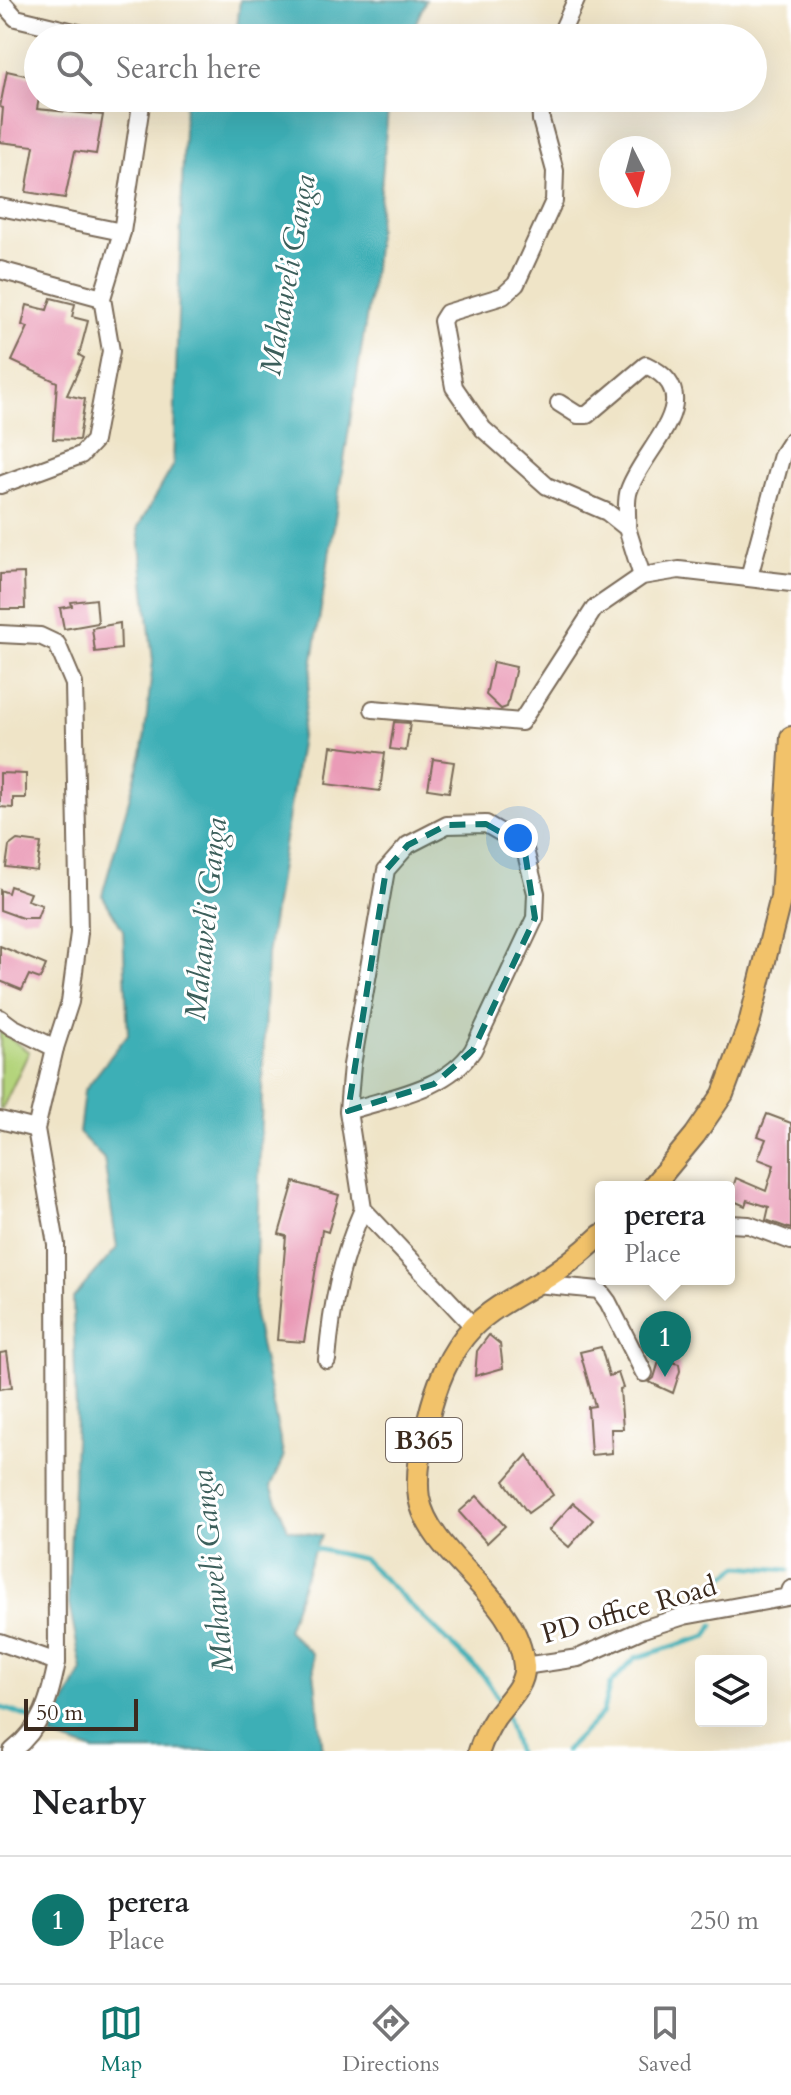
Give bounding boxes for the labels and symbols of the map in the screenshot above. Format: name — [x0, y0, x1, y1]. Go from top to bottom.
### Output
north arrow — [599, 136, 671, 208]
water label: Mahaweli Ganga — [250, 171, 326, 379]
water label: Mahaweli Ganga — [175, 816, 237, 1022]
your location — [498, 818, 538, 858]
pin: 1 — [639, 1311, 691, 1377]
road number: B365 — [386, 1418, 462, 1462]
water label: Mahaweli Ganga — [182, 1468, 244, 1674]
street label: PD office Road — [537, 1567, 721, 1653]
scale bar — [24, 1695, 138, 1731]

